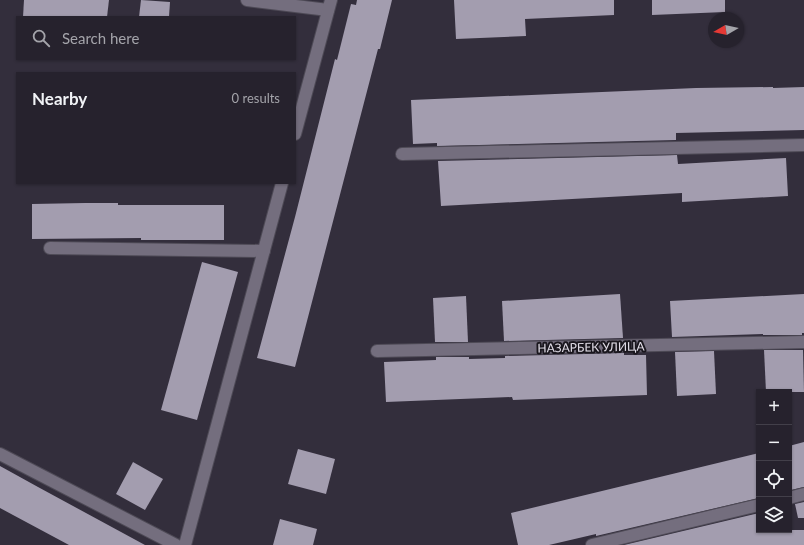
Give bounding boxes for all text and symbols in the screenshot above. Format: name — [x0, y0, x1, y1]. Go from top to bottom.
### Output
north arrow — [708, 12, 744, 48]
search box — [16, 16, 296, 60]
icon: search — [30, 27, 52, 49]
text: Search here — [62, 29, 139, 47]
text: Nearby — [32, 88, 87, 109]
text: 0 results — [232, 90, 280, 106]
street label: НАЗАРБЕК УЛИЦА — [537, 339, 646, 355]
map controls — [756, 389, 792, 533]
button: + — [756, 389, 792, 425]
button: − — [756, 425, 792, 461]
button: locate — [756, 461, 792, 497]
button: layers — [756, 497, 792, 533]

